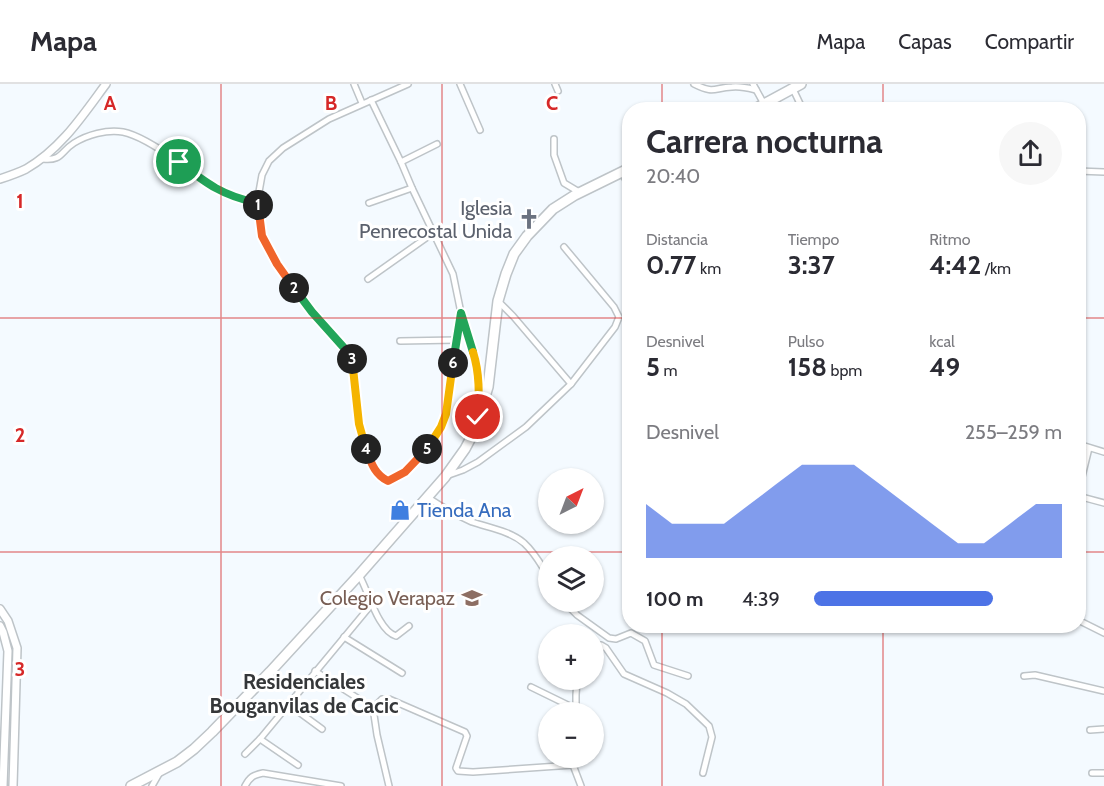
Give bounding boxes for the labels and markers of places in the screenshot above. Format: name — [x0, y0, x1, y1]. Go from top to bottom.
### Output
pin — [153, 136, 204, 187]
pin: 1 — [243, 190, 273, 220]
place label: Iglesia Penrecostal Unida — [359, 196, 512, 243]
church icon: Iglesia Penrecostal Unida — [517, 207, 541, 231]
pin: 2 — [279, 273, 309, 303]
pin: 3 — [337, 344, 367, 374]
pin: 6 — [438, 348, 468, 378]
pin — [452, 391, 503, 442]
pin: 4 — [351, 434, 381, 464]
pin: 5 — [412, 434, 442, 464]
shop icon: Tienda Ana — [388, 498, 412, 522]
place label: Tienda Ana — [417, 498, 512, 522]
place label: Colegio Verapaz — [320, 586, 455, 610]
school or university icon: Colegio Verapaz — [460, 586, 484, 610]

